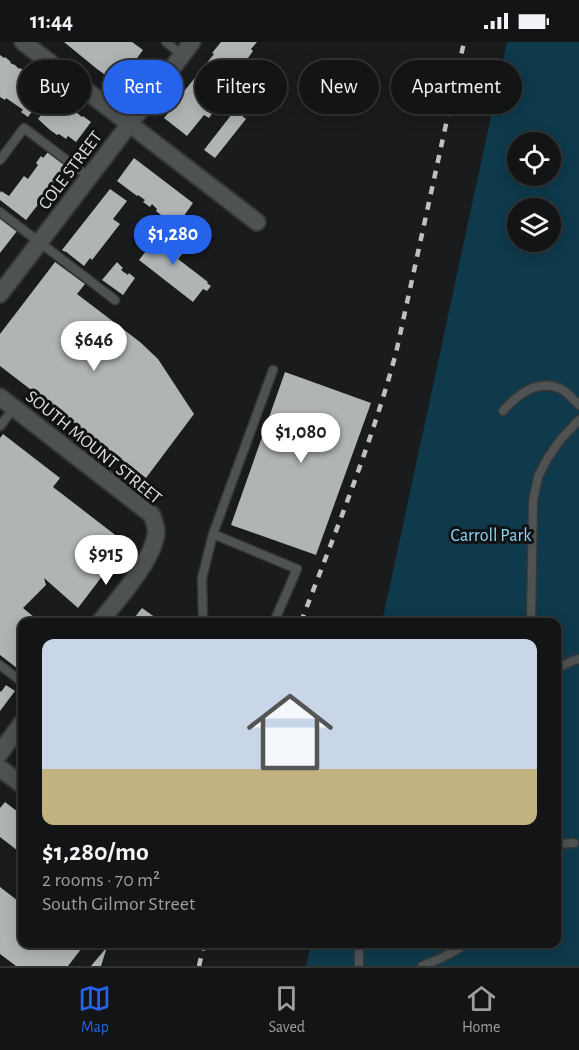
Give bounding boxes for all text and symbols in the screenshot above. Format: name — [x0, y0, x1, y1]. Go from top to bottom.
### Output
text: 11:44 — [30, 10, 73, 32]
chip: Buy — [18, 60, 91, 114]
chip: Rent — [103, 60, 183, 114]
chip: Filters — [195, 60, 287, 114]
chip: New — [299, 60, 379, 114]
chip: Apartment — [391, 60, 522, 114]
street label: COLE STREET — [36, 128, 106, 213]
map controls — [507, 132, 561, 252]
button: locate — [507, 132, 561, 186]
button: layers — [507, 198, 561, 252]
pin: $1,280 — [124, 215, 222, 266]
text: $1,280 — [148, 224, 198, 244]
pin: $646 — [58, 321, 130, 372]
text: $646 — [75, 330, 113, 350]
street label: SOUTH MOUNT STREET — [22, 388, 165, 508]
pin: $1,080 — [252, 413, 350, 464]
text: $1,080 — [275, 422, 327, 442]
park label: Carroll Park — [451, 527, 532, 545]
pin: $915 — [70, 535, 142, 586]
text: $915 — [89, 544, 123, 564]
icon: home — [236, 678, 344, 786]
text: $1,280/mo — [42, 839, 149, 865]
text: 2 rooms · 70 m² — [42, 870, 160, 890]
text: South Gilmor Street — [42, 894, 195, 914]
tab: Map — [78, 982, 111, 1037]
tab: Saved — [268, 982, 305, 1037]
tab: Home — [462, 982, 501, 1037]

